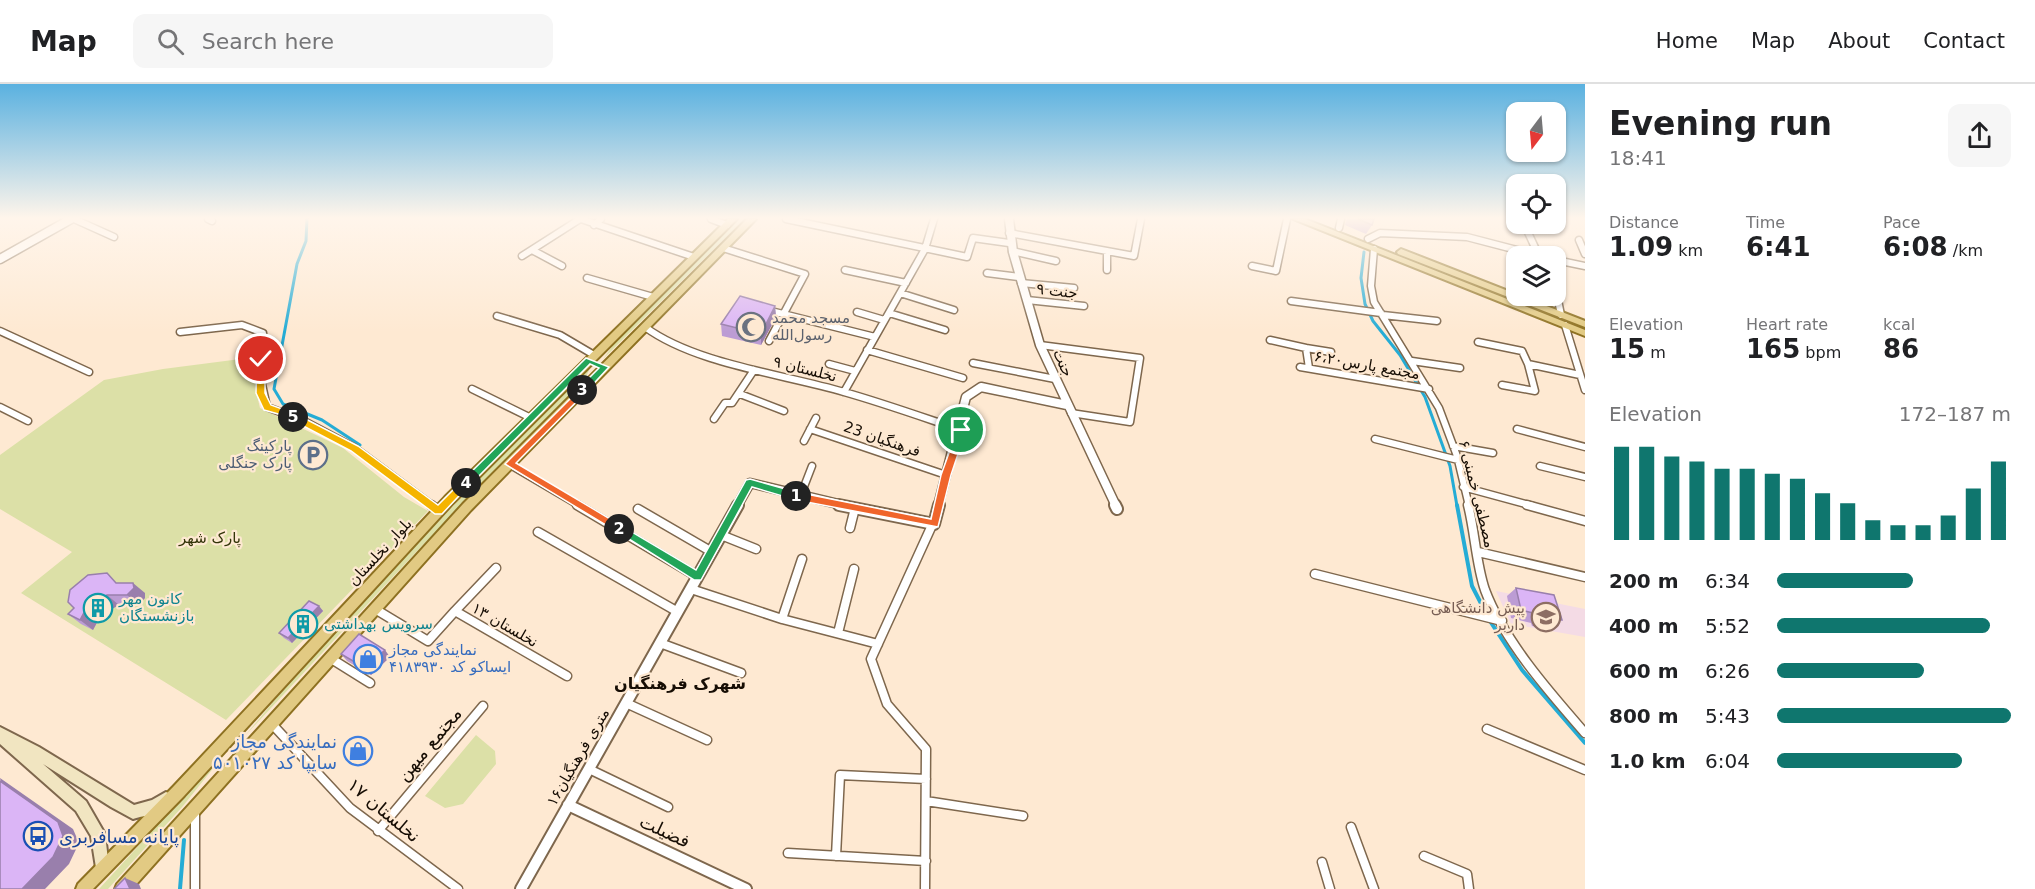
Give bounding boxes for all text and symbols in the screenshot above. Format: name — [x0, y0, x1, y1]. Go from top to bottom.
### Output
search box — [133, 14, 553, 68]
text: Map — [30, 25, 97, 58]
icon: search — [154, 25, 187, 58]
text: Search here — [202, 29, 334, 54]
text: Home — [1656, 29, 1718, 53]
text: Map — [1751, 29, 1795, 53]
text: About — [1828, 29, 1890, 53]
text: Contact — [1923, 29, 2005, 53]
north arrow — [1506, 102, 1566, 162]
map controls — [1506, 102, 1566, 306]
text: Evening run — [1609, 104, 1832, 143]
button: share — [1948, 104, 2011, 167]
text: 18:41 — [1609, 146, 1667, 170]
button: locate — [1506, 174, 1566, 234]
text: Distance — [1609, 213, 1679, 232]
text: Time — [1746, 213, 1785, 232]
text: Pace — [1883, 213, 1920, 232]
text: 1.09 — [1609, 232, 1673, 262]
text: 6:41 — [1746, 232, 1811, 262]
text: 6:08 — [1883, 232, 1948, 262]
text: km — [1673, 241, 1703, 260]
text: /km — [1948, 241, 1983, 260]
button: layers — [1506, 246, 1566, 306]
street label: جنت ۹ — [1035, 280, 1079, 302]
place label: مسجد محمد رسول‌الله — [772, 309, 850, 344]
mosque icon: مسجد محمد رسول‌الله — [735, 311, 767, 343]
text: Elevation — [1609, 315, 1683, 334]
text: Heart rate — [1746, 315, 1828, 334]
text: kcal — [1883, 315, 1915, 334]
pin — [235, 333, 286, 384]
text: 15 — [1609, 334, 1645, 364]
text: 165 — [1746, 334, 1800, 364]
text: 86 — [1883, 334, 1919, 364]
icon: check — [244, 342, 277, 375]
text: m — [1645, 343, 1666, 362]
text: bpm — [1800, 343, 1841, 362]
street label: جنت — [1049, 346, 1077, 380]
street label: ۶،مجتمع پارس۲۰ — [1313, 347, 1421, 384]
street label: نخلستان ۹ — [771, 352, 839, 386]
pin: 3 — [567, 375, 597, 405]
text: 3 — [576, 380, 588, 399]
pin: 5 — [278, 402, 308, 432]
text: Elevation — [1609, 402, 1702, 426]
text: 172–187 m — [1899, 402, 2011, 426]
pin — [935, 404, 986, 455]
text: 5 — [287, 407, 299, 426]
icon: arrive — [944, 413, 977, 446]
street label: فرهنگیان 23 — [841, 417, 923, 461]
place label: پارکینگ پارک جنگلی — [218, 437, 292, 473]
street label: مصطفی خمینی ۶ — [1455, 438, 1499, 550]
parking icon: پارکینگ پارک جنگلی — [297, 439, 329, 471]
pin: 4 — [451, 468, 481, 498]
text: 4 — [460, 473, 472, 492]
pin: 1 — [781, 481, 811, 511]
text: 1 — [790, 486, 802, 505]
pin: 2 — [604, 514, 634, 544]
street label: بلوار نخلستان — [344, 515, 416, 589]
text: 2 — [613, 519, 625, 538]
park label: پارک شهر — [178, 529, 241, 548]
text: 200 m — [1609, 569, 1679, 593]
text: 6:34 — [1705, 569, 1750, 593]
place label: کانون مهر بازنشستگان — [118, 590, 194, 625]
building icon: کانون مهر بازنشستگان — [82, 592, 114, 624]
street label: نخلستان ۱۳ — [469, 599, 541, 651]
place label: پیش دانشگاهی داربر — [1431, 599, 1525, 634]
school or university icon: پیش دانشگاهی داربر — [1530, 601, 1562, 633]
building icon: سرویس بهداشتی — [287, 608, 319, 640]
text: 400 m — [1609, 614, 1679, 638]
text: 5:52 — [1705, 614, 1750, 638]
place label: سرویس بهداشتی — [324, 615, 433, 633]
place label: نمایندگی مجاز ایساکو کد ۴۱۸۳۹۳۰ — [388, 641, 511, 676]
shop icon: نمایندگی مجاز ایساکو کد ۴۱۸۳۹۳۰ — [352, 643, 384, 675]
text: 600 m — [1609, 659, 1679, 683]
text: 6:26 — [1705, 659, 1750, 683]
district label: شهرک فرهنگیان — [614, 674, 746, 693]
street label: مجتمع میهن — [392, 703, 467, 786]
text: 800 m — [1609, 704, 1679, 728]
text: 5:43 — [1705, 704, 1750, 728]
street label: ۱۶متری فرهنگیان — [543, 705, 613, 809]
place label: نمایندگی مجاز سایپا کد ۵۰۱۰۲۷ — [213, 731, 337, 774]
shop icon: نمایندگی مجاز سایپا کد ۵۰۱۰۲۷ — [342, 735, 374, 767]
text: 1.0 km — [1609, 749, 1686, 773]
text: 6:04 — [1705, 749, 1750, 773]
street label: نخلستان ۱۷ — [344, 774, 424, 846]
street label: فضیلت — [636, 810, 694, 852]
bus stop icon: پایانه مسافربری — [22, 820, 54, 852]
place label: پایانه مسافربری — [59, 826, 179, 848]

